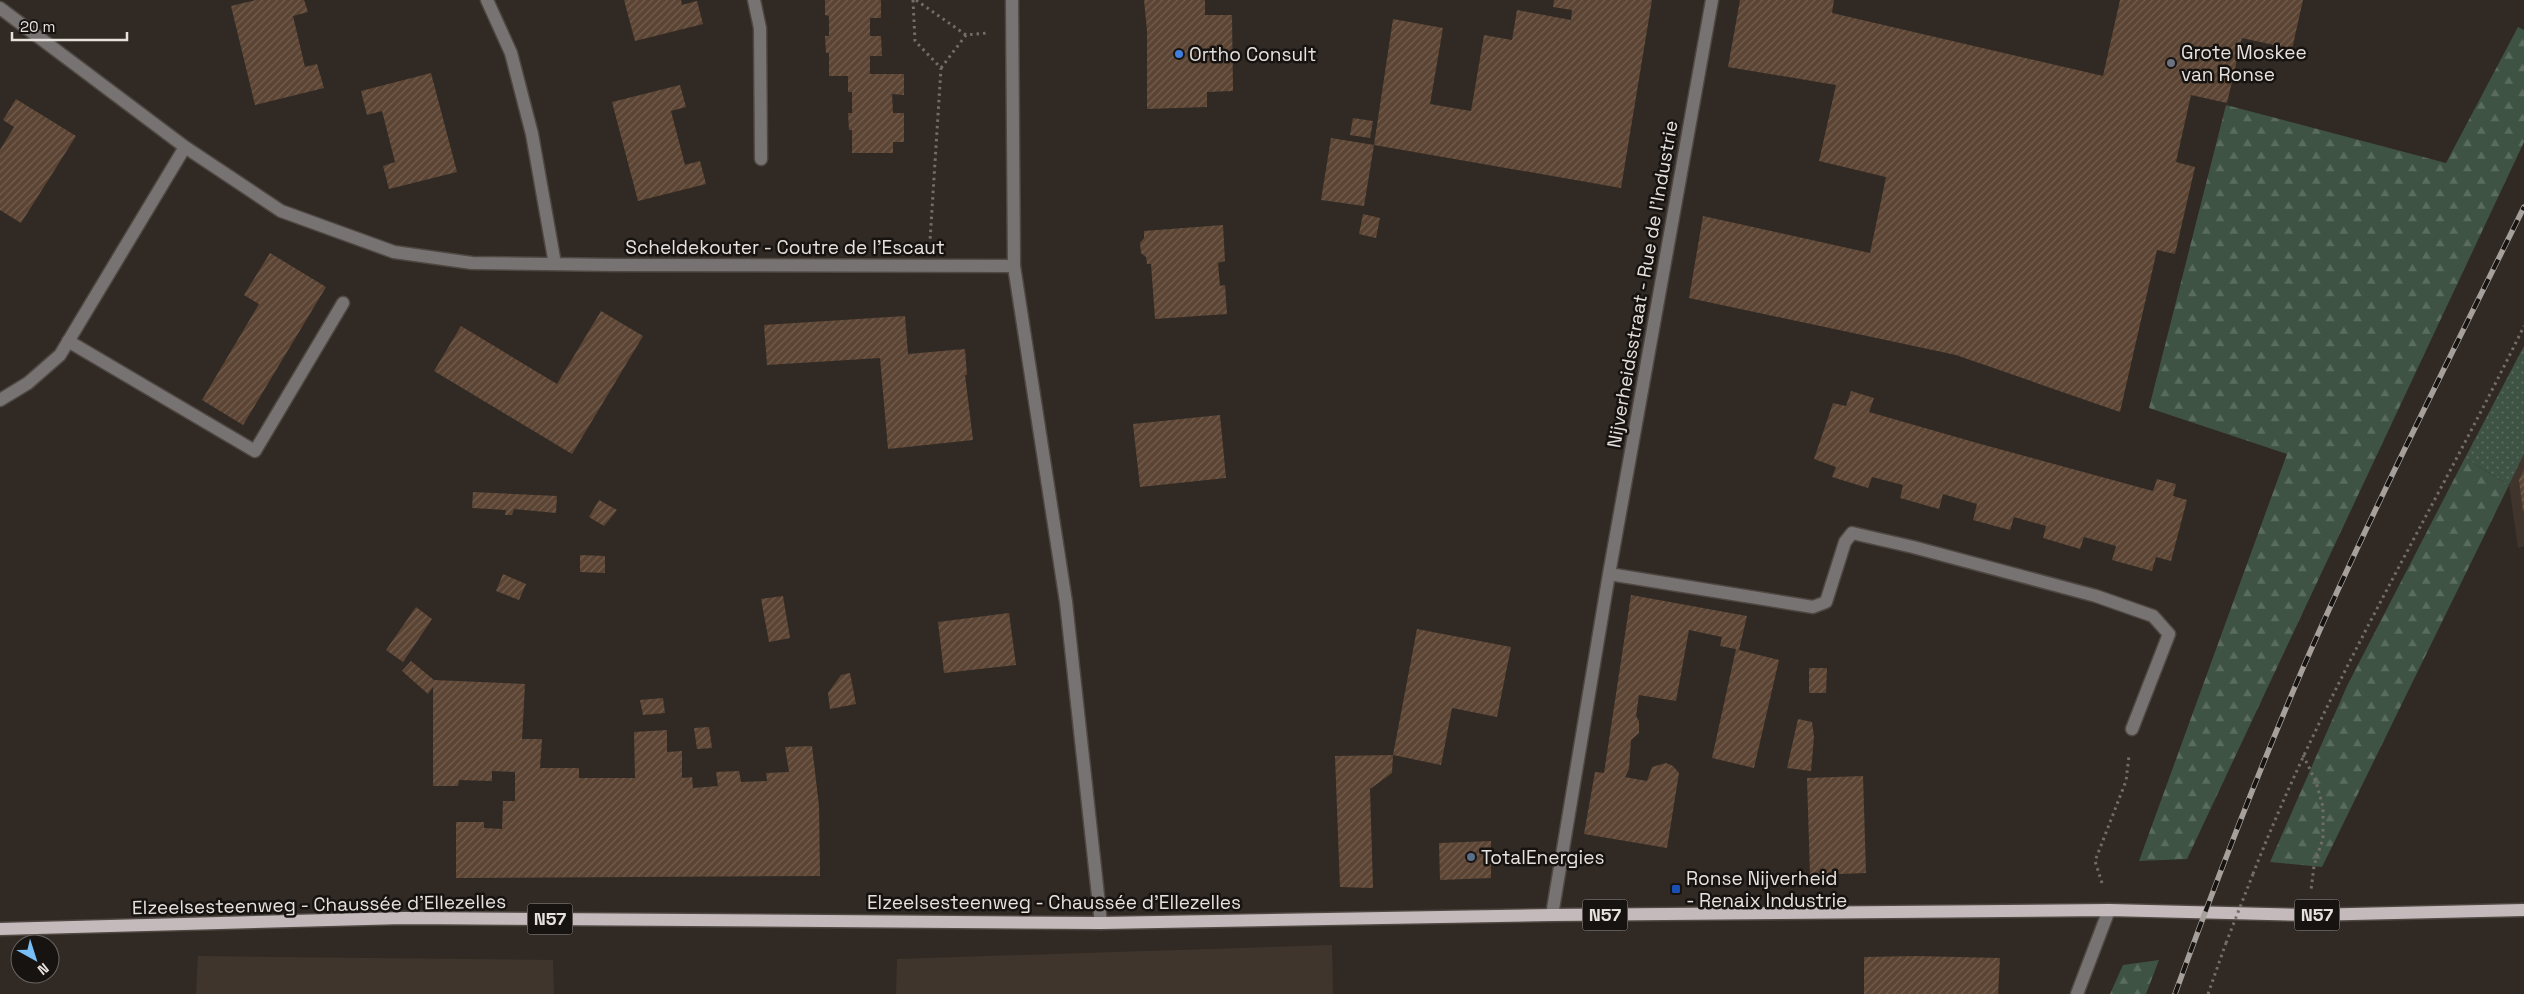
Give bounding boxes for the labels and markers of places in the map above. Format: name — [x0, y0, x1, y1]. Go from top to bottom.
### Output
place label: Grote Moskee van Ronse — [2181, 40, 2307, 87]
place label: Ortho Consult — [1189, 42, 1317, 67]
marker: Ortho Consult — [1173, 48, 1185, 60]
marker: Grote Moskee van Ronse — [2165, 57, 2177, 69]
place label: TotalEnergies — [1481, 845, 1604, 870]
marker: TotalEnergies — [1465, 851, 1477, 863]
place label: Ronse Nijverheid - Renaix Industrie — [1686, 866, 1847, 913]
marker: Ronse Nijverheid - Renaix Industrie — [1670, 883, 1682, 895]

